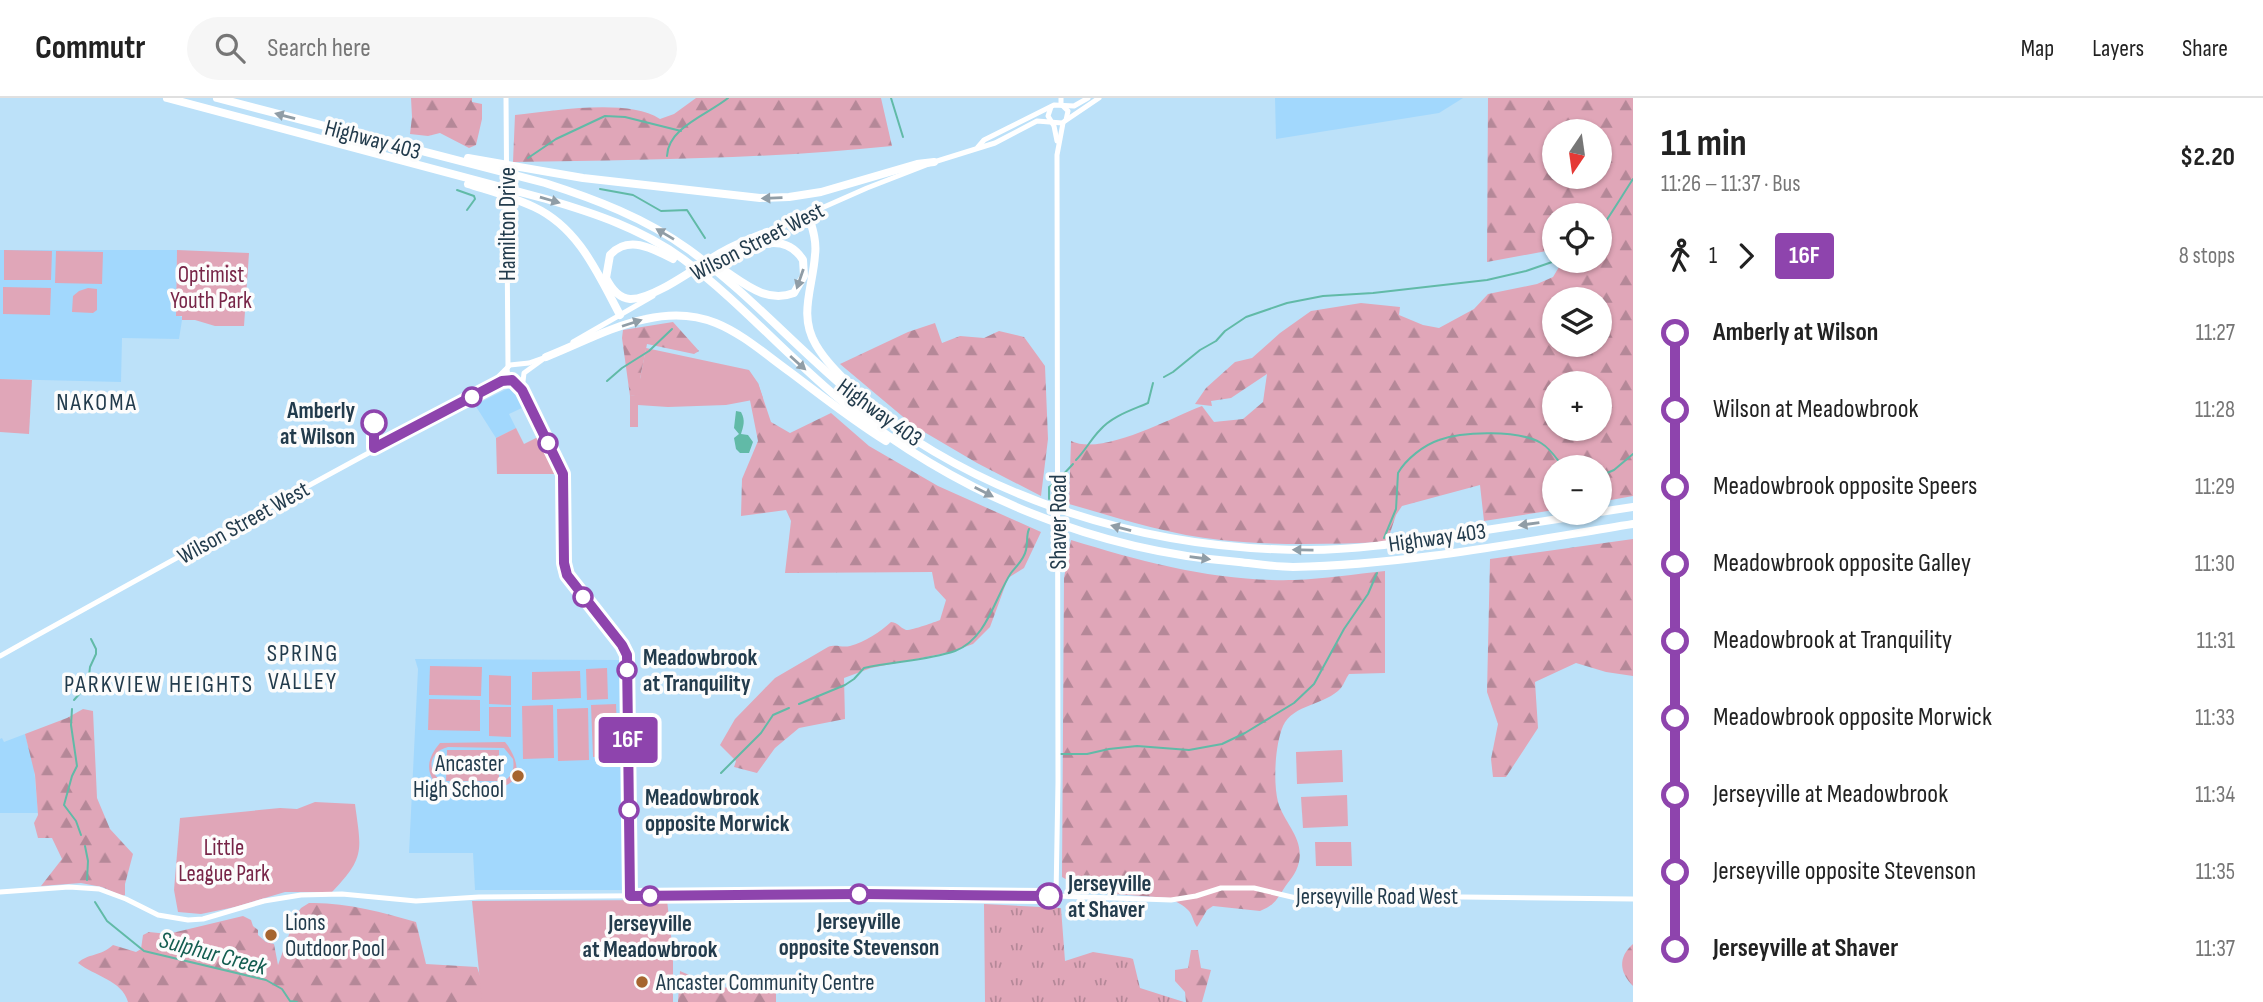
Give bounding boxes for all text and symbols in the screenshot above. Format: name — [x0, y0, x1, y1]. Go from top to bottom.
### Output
search box — [187, 17, 677, 80]
text: Commutr — [35, 28, 145, 68]
icon: search — [211, 29, 249, 67]
text: Search here — [267, 33, 371, 64]
text: Map — [2021, 34, 2054, 63]
text: Layers — [2092, 34, 2144, 63]
text: Share — [2182, 34, 2228, 63]
one-way arrow — [274, 110, 296, 121]
street label: Highway 403 — [322, 114, 424, 166]
north arrow — [1542, 119, 1612, 189]
map controls — [1542, 119, 1612, 525]
text: 11 min — [1661, 121, 1747, 166]
text: $2.20 — [2180, 142, 2235, 173]
street label: Hamilton Drive — [494, 167, 522, 281]
text: 11:26 – 11:37 · Bus — [1661, 170, 1800, 198]
one-way arrow — [761, 192, 783, 203]
one-way arrow — [539, 195, 561, 206]
street label: Wilson Street West — [686, 196, 829, 288]
button: locate — [1542, 203, 1612, 273]
one-way arrow — [655, 228, 674, 241]
icon: walk — [1661, 237, 1699, 275]
icon: forward — [1727, 237, 1765, 275]
text: 16F — [1789, 241, 1820, 270]
text: 1 — [1709, 242, 1717, 270]
text: 8 stops — [2179, 242, 2235, 270]
park label: Optimist Youth Park — [170, 261, 252, 315]
one-way arrow — [794, 268, 805, 289]
button: layers — [1542, 287, 1612, 357]
one-way arrow — [622, 317, 643, 328]
text: Amberly at Wilson — [1713, 317, 1878, 348]
text: 11:27 — [2196, 319, 2235, 347]
one-way arrow — [789, 354, 806, 370]
button: + — [1542, 371, 1612, 441]
street label: Highway 403 — [831, 373, 927, 453]
unlabelled marker — [462, 387, 482, 407]
district label: NAKOMA — [56, 388, 138, 417]
text: Wilson at Meadowbrook — [1713, 394, 1918, 425]
text: 11:28 — [2195, 396, 2235, 424]
place label: Amberly at Wilson — [280, 397, 355, 451]
marker: Amberly at Wilson — [361, 410, 387, 436]
unlabelled marker — [538, 433, 558, 453]
button: − — [1542, 455, 1612, 525]
text: Meadowbrook opposite Speers — [1713, 471, 1977, 502]
text: 11:29 — [2195, 473, 2235, 501]
street label: Wilson Street West — [173, 475, 314, 571]
street label: Shaver Road — [1045, 475, 1073, 569]
one-way arrow — [974, 487, 994, 498]
street label: Highway 403 — [1387, 517, 1488, 559]
one-way arrow — [1518, 518, 1540, 529]
one-way arrow — [1110, 523, 1131, 533]
one-way arrow — [1292, 544, 1314, 555]
text: Meadowbrook opposite Galley — [1713, 548, 1971, 579]
text: 11:30 — [2195, 550, 2235, 578]
one-way arrow — [1189, 553, 1211, 564]
unlabelled marker — [573, 587, 593, 607]
text: Meadowbrook at Tranquility — [1713, 625, 1952, 656]
text: 11:31 — [2197, 627, 2235, 655]
district label: SPRING VALLEY — [267, 639, 339, 696]
place label: Meadowbrook at Tranquility — [643, 644, 757, 698]
marker: Meadowbrook at Tranquility — [617, 660, 637, 680]
district label: PARKVIEW HEIGHTS — [64, 670, 254, 699]
text: Meadowbrook opposite Morwick — [1713, 702, 1992, 733]
text: 11:33 — [2195, 704, 2235, 732]
line badge: 16F — [588, 717, 668, 763]
text: 16F — [613, 725, 643, 754]
place label: Ancaster High School — [413, 750, 504, 804]
marker: Ancaster High School — [510, 768, 526, 784]
text: Jerseyville at Meadowbrook — [1713, 779, 1948, 810]
text: 11:34 — [2195, 781, 2235, 809]
place label: Meadowbrook opposite Morwick — [645, 784, 790, 838]
marker: Meadowbrook opposite Morwick — [619, 800, 639, 820]
park label: Little League Park — [178, 834, 270, 888]
text: Jerseyville opposite Stevenson — [1713, 856, 1976, 887]
text: 11:35 — [2196, 858, 2235, 886]
place label: Jerseyville at Shaver — [1067, 870, 1151, 924]
marker: Jerseyville at Shaver — [1036, 883, 1062, 909]
street label: Jerseyville Road West — [1295, 883, 1458, 911]
marker: Jerseyville opposite Stevenson — [849, 884, 869, 904]
marker: Jerseyville at Meadowbrook — [640, 886, 660, 906]
place label: Jerseyville opposite Stevenson — [779, 908, 939, 962]
place label: Lions Outdoor Pool — [285, 909, 385, 963]
place label: Jerseyville at Meadowbrook — [583, 910, 718, 964]
water label: Sulphur Creek — [156, 925, 271, 982]
marker: Lions Outdoor Pool — [263, 927, 279, 943]
text: Jerseyville at Shaver — [1713, 933, 1898, 964]
text: 11:37 — [2196, 935, 2235, 963]
place label: Ancaster Community Centre — [655, 969, 875, 997]
marker: Ancaster Community Centre — [634, 974, 650, 990]

